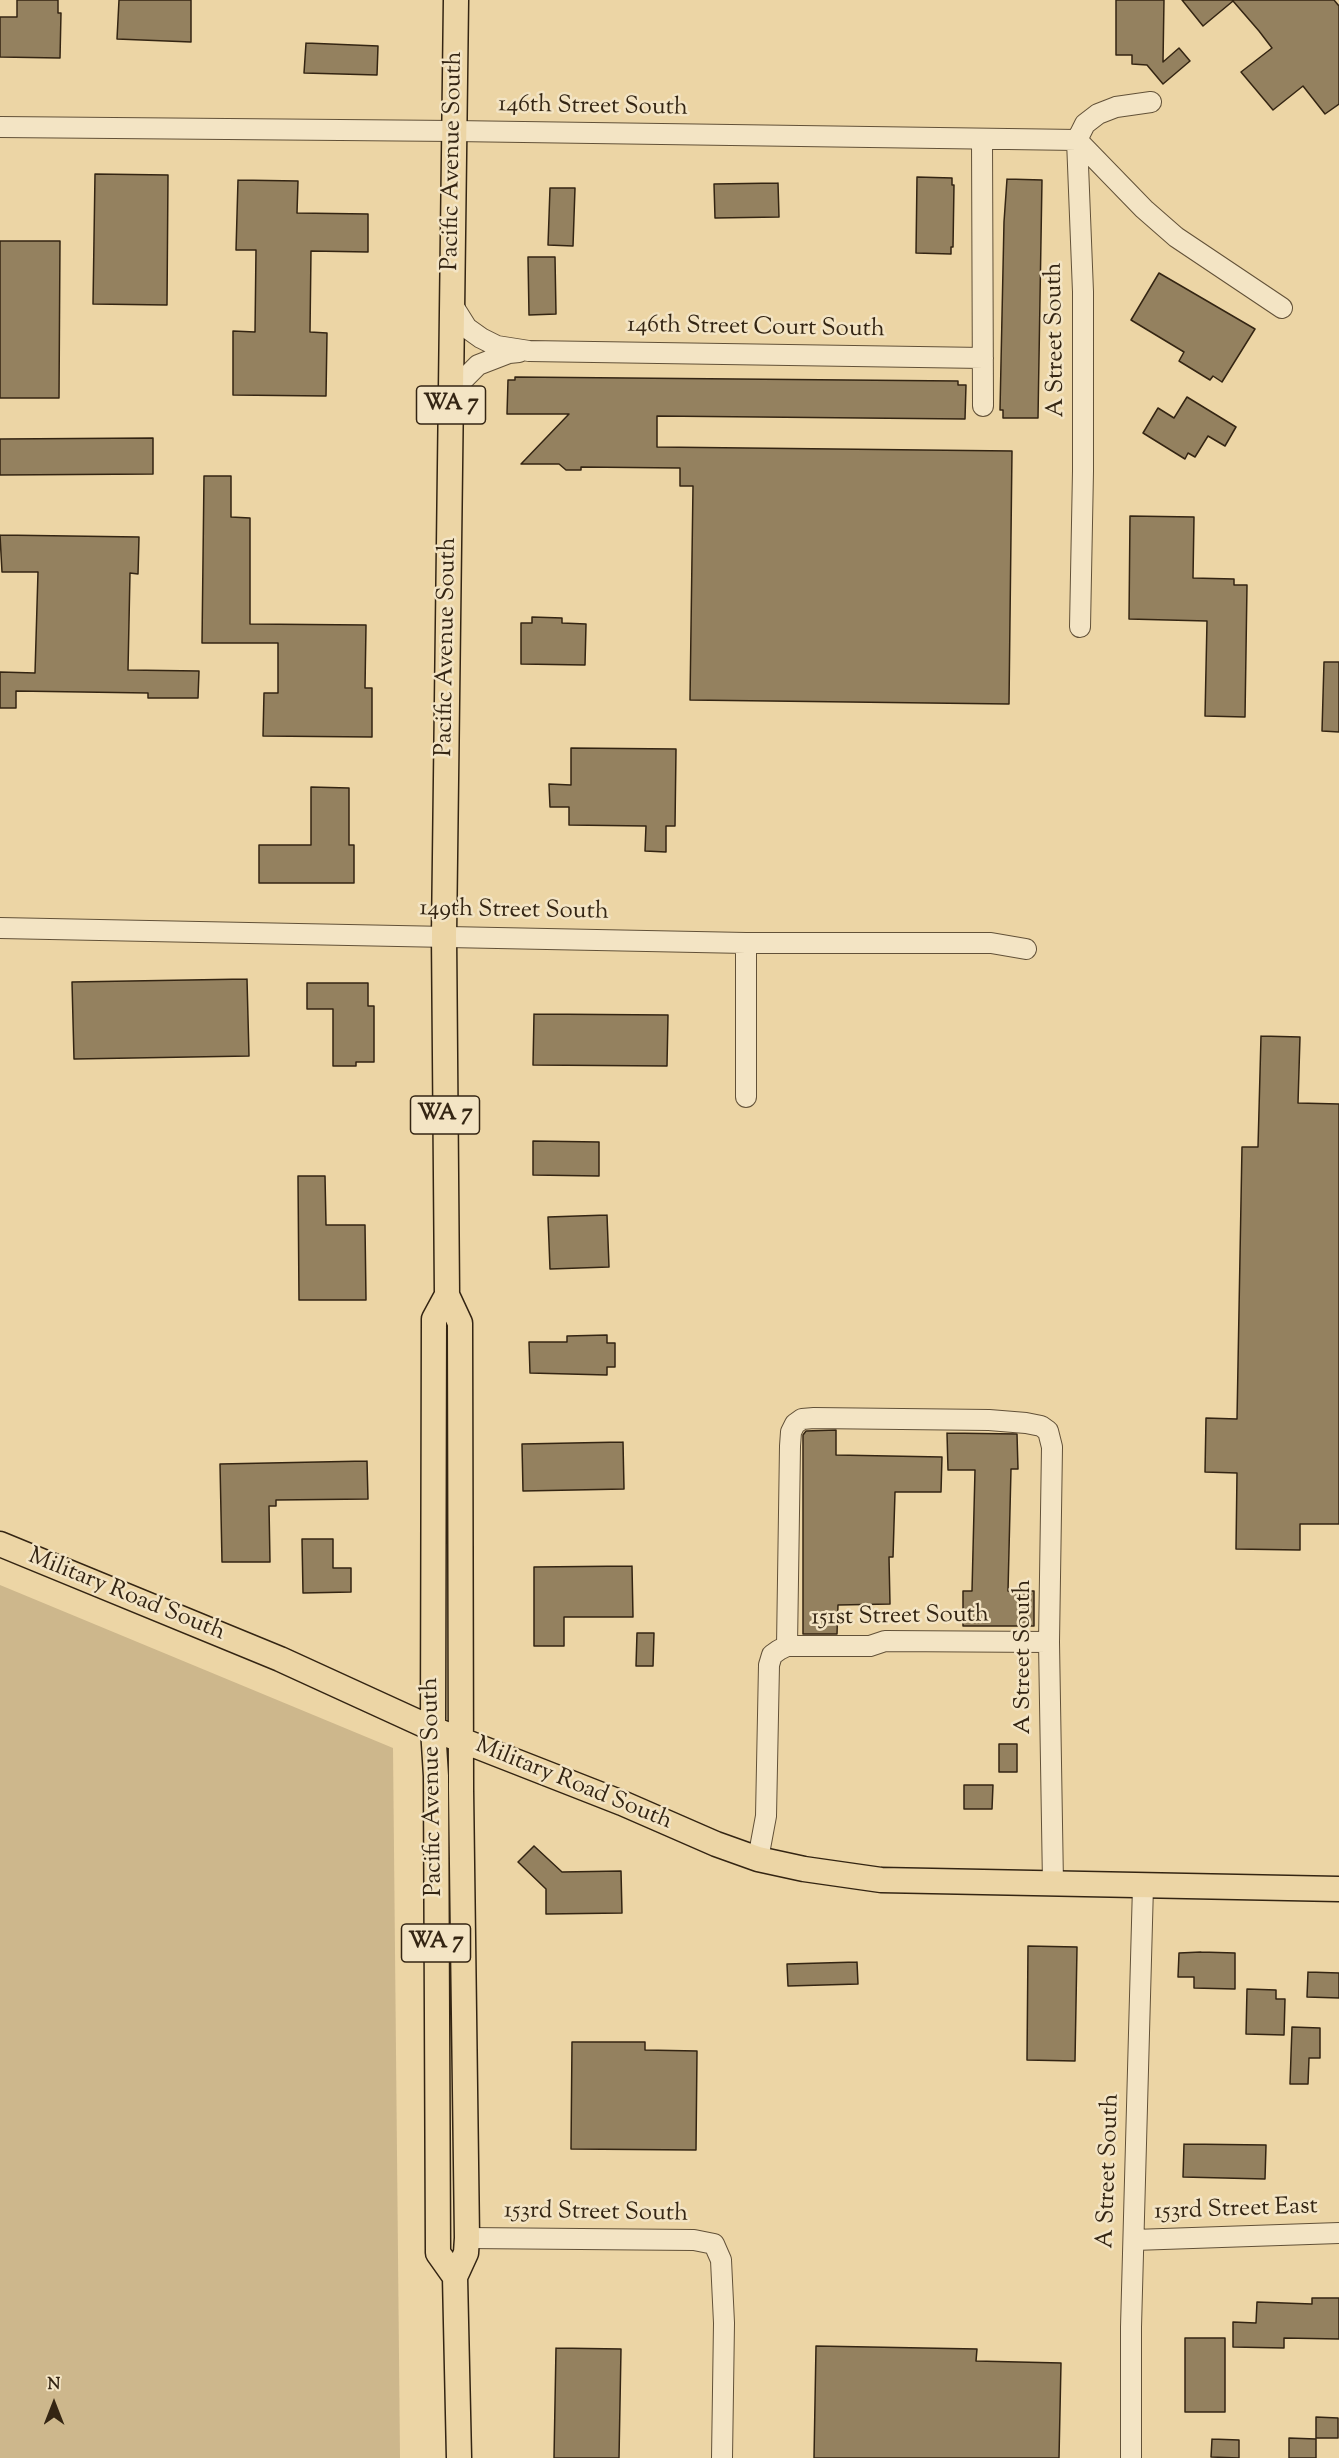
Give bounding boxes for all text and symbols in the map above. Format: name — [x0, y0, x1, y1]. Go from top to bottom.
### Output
street label: Pacific Avenue South — [438, 51, 470, 271]
street label: 146th Street South — [498, 92, 688, 124]
street label: A Street South — [1041, 262, 1073, 418]
street label: 146th Street Court South — [627, 312, 885, 346]
road number: WA 7 — [416, 386, 486, 424]
street label: Pacific Avenue South — [432, 537, 464, 757]
street label: 149th Street South — [419, 896, 609, 928]
road number: WA 7 — [410, 1096, 480, 1134]
street label: Military Road South — [23, 1543, 229, 1649]
street label: A Street South — [1011, 1579, 1039, 1735]
street label: 151st Street South — [811, 1602, 989, 1634]
street label: Pacific Avenue South — [418, 1677, 450, 1897]
street label: Military Road South — [470, 1732, 676, 1838]
road number: WA 7 — [402, 1924, 470, 1962]
street label: A Street South — [1093, 2093, 1127, 2249]
street label: 153rd Street East — [1154, 2194, 1318, 2228]
street label: 153rd Street South — [504, 2198, 688, 2230]
north arrow — [24, 2374, 84, 2434]
text: N — [48, 2374, 60, 2397]

